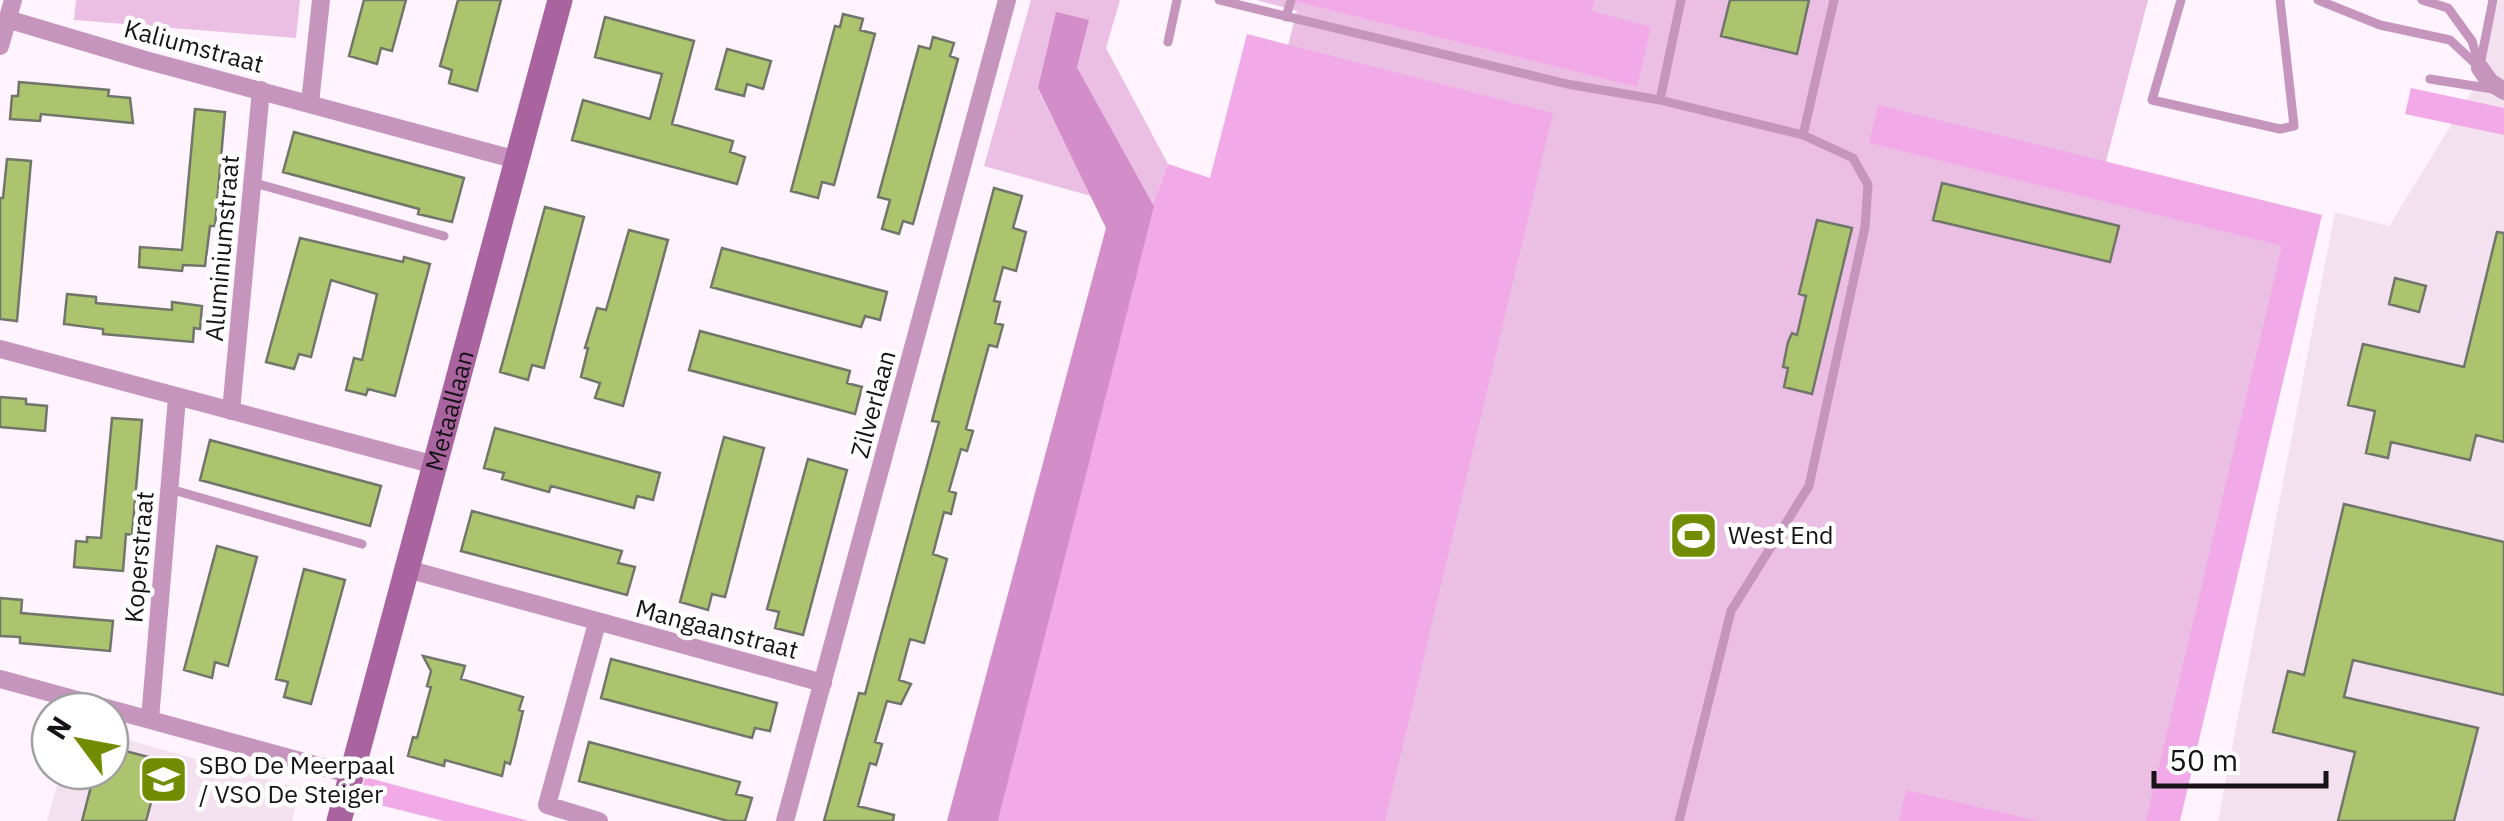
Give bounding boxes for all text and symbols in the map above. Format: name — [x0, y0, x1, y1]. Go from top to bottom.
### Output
street label: Kaliumstraat — [121, 11, 268, 80]
street label: Aluminiumstraat — [197, 153, 246, 342]
street label: Metaallaan — [417, 346, 481, 475]
street label: Zilverlaan — [842, 346, 903, 461]
street label: Koperstraat — [116, 490, 161, 624]
sports icon: West End — [1667, 509, 1719, 561]
place label: West End — [1728, 518, 1834, 551]
street label: Mangaanstraat — [632, 591, 802, 666]
north arrow — [30, 691, 130, 791]
text: N — [37, 709, 79, 746]
scale bar — [2154, 726, 2326, 788]
text: 50 m — [2169, 740, 2238, 779]
place label: SBO De Meerpaal / VSO De Steiger — [199, 748, 395, 810]
school or university icon: SBO De Meerpaal / VSO De Steiger — [138, 753, 190, 805]

